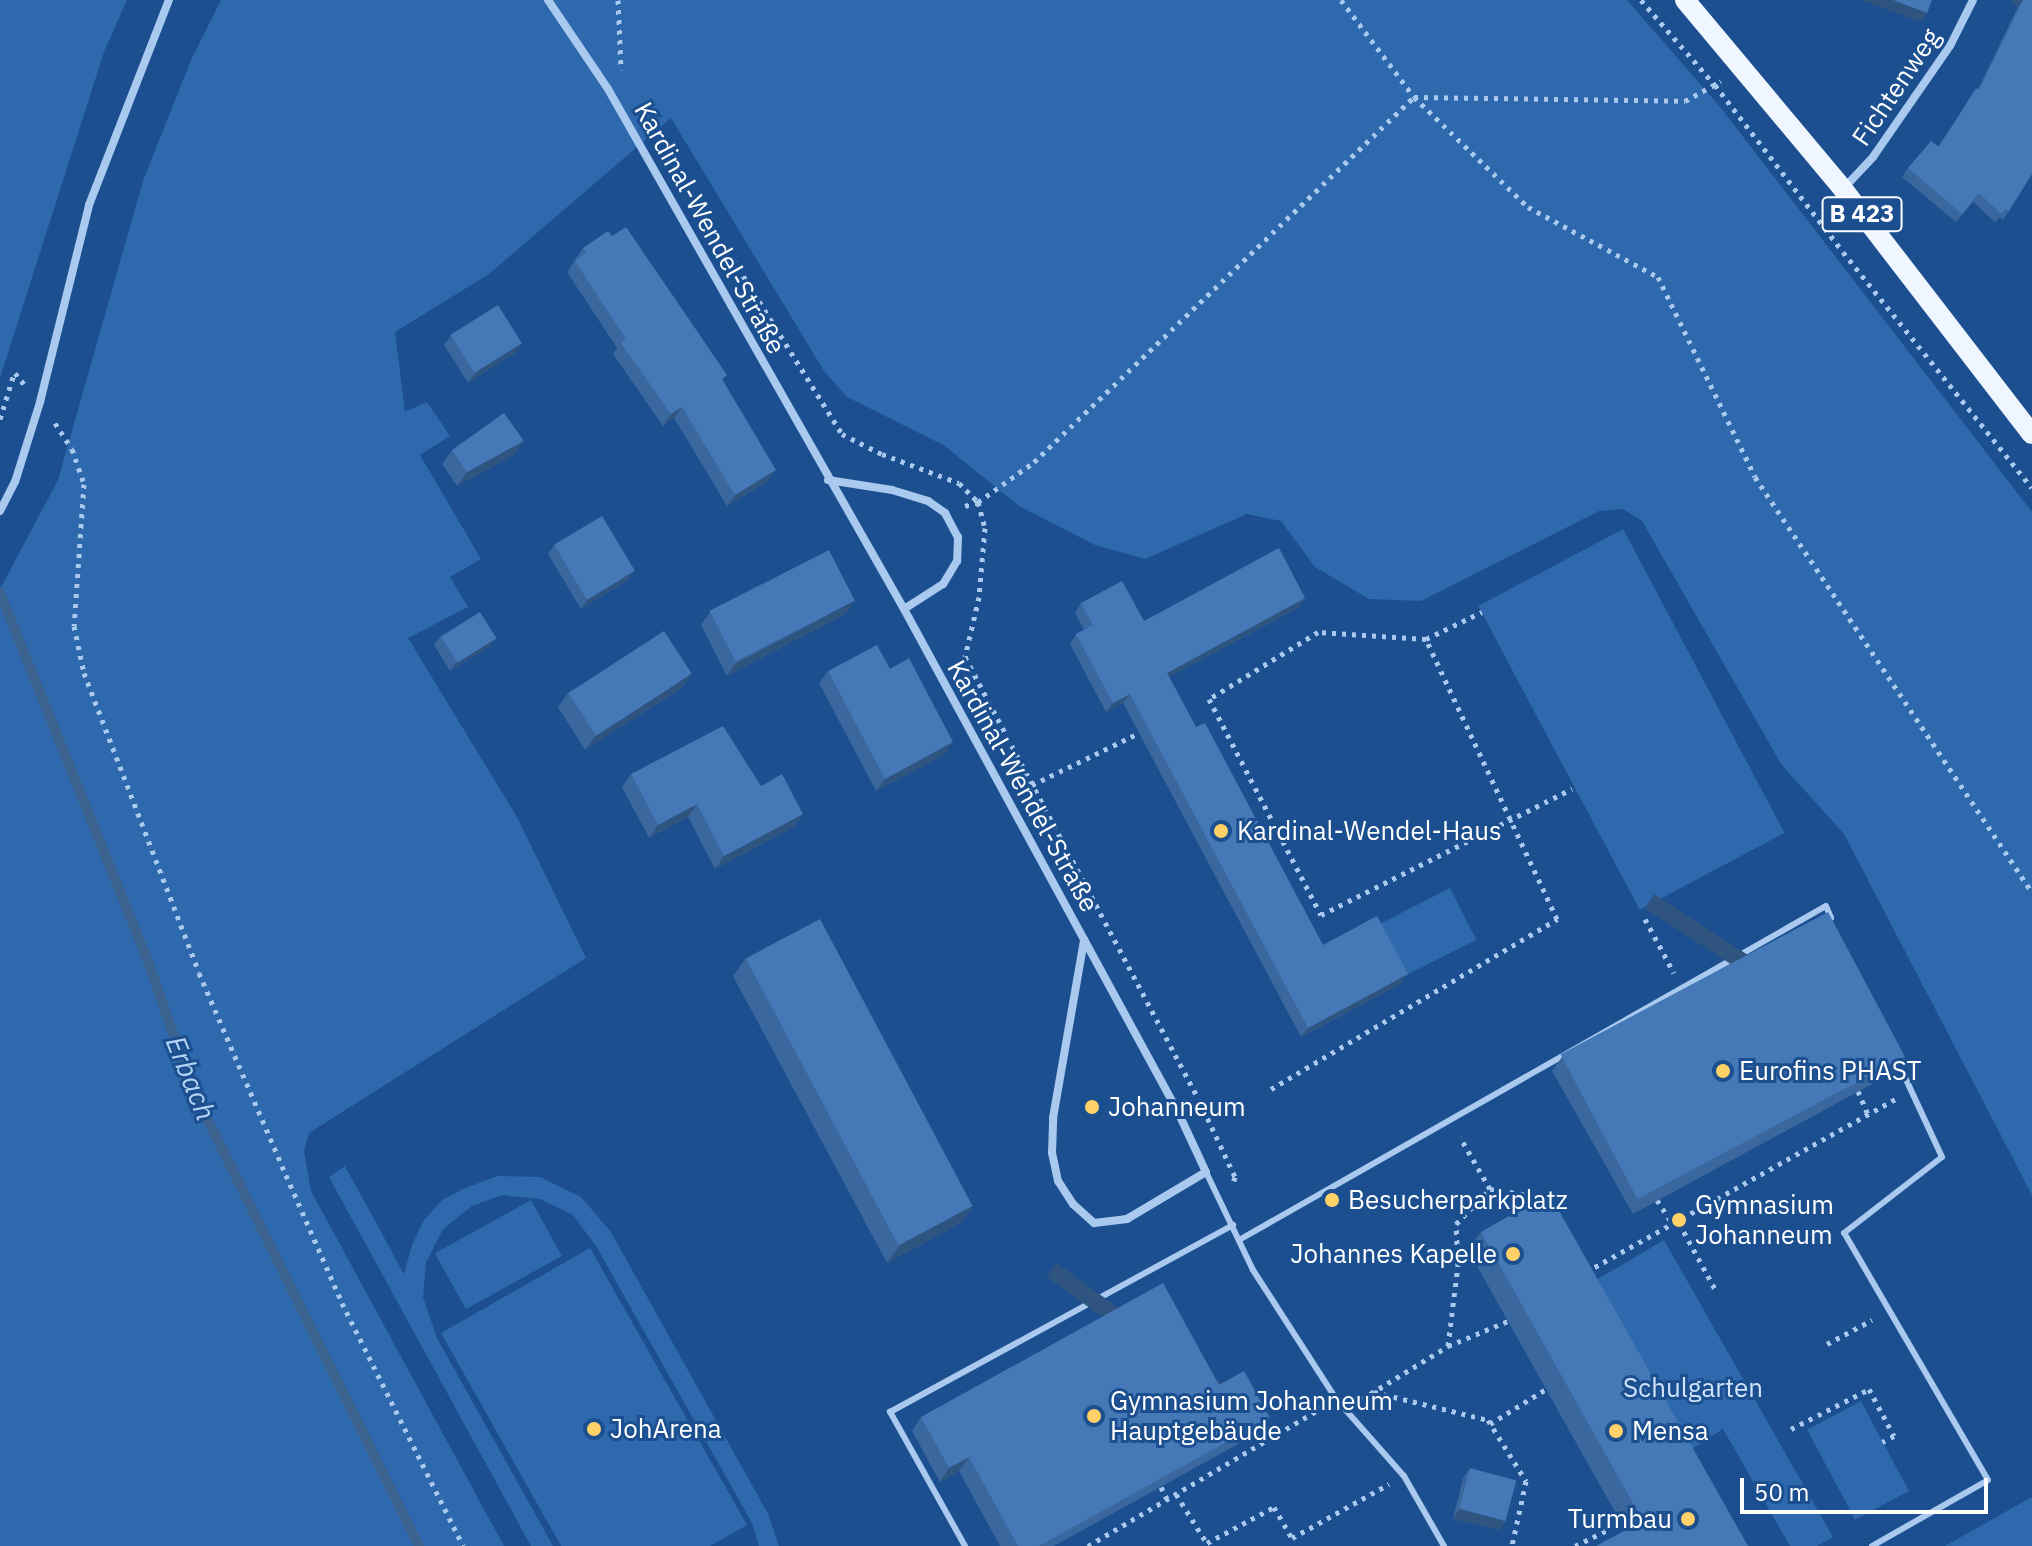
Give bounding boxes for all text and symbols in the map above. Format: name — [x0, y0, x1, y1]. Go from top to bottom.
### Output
street label: Fichtenweg — [1845, 22, 1947, 152]
street label: Kardinal-Wendel-Straße — [628, 97, 792, 359]
road number: B 423 — [1820, 194, 1904, 234]
street label: Kardinal-Wendel-Straße — [941, 655, 1105, 917]
place label: Kardinal-Wendel-Haus — [1237, 815, 1502, 847]
marker: Kardinal-Wendel-Haus — [1212, 822, 1230, 840]
water label: Erbach — [159, 1031, 223, 1125]
place label: Eurofins PHAST — [1739, 1055, 1921, 1087]
marker: Eurofins PHAST — [1714, 1062, 1732, 1080]
place label: Johanneum — [1108, 1091, 1246, 1123]
marker: Johanneum — [1083, 1098, 1101, 1116]
place label: Besucherparkplatz — [1348, 1184, 1568, 1216]
place label: Gymnasium Johanneum — [1695, 1189, 1834, 1250]
marker: Besucherparkplatz — [1323, 1191, 1341, 1209]
marker: Gymnasium Johanneum — [1670, 1211, 1688, 1229]
place label: Johannes Kapelle — [1290, 1238, 1497, 1270]
marker: Johannes Kapelle — [1504, 1245, 1522, 1263]
park label: Schulgarten — [1623, 1372, 1763, 1404]
place label: Gymnasium Johanneum Hauptgebäude — [1110, 1385, 1393, 1446]
marker: Gymnasium Johanneum Hauptgebäude — [1085, 1407, 1103, 1425]
place label: JohArena — [610, 1413, 722, 1445]
place label: Mensa — [1632, 1415, 1709, 1447]
marker: JohArena — [585, 1420, 603, 1438]
marker: Mensa — [1607, 1422, 1625, 1440]
scale bar — [1744, 1462, 1992, 1512]
text: 50 m — [1754, 1476, 1809, 1508]
place label: Turmbau — [1568, 1503, 1672, 1535]
marker: Turmbau — [1679, 1510, 1697, 1528]

